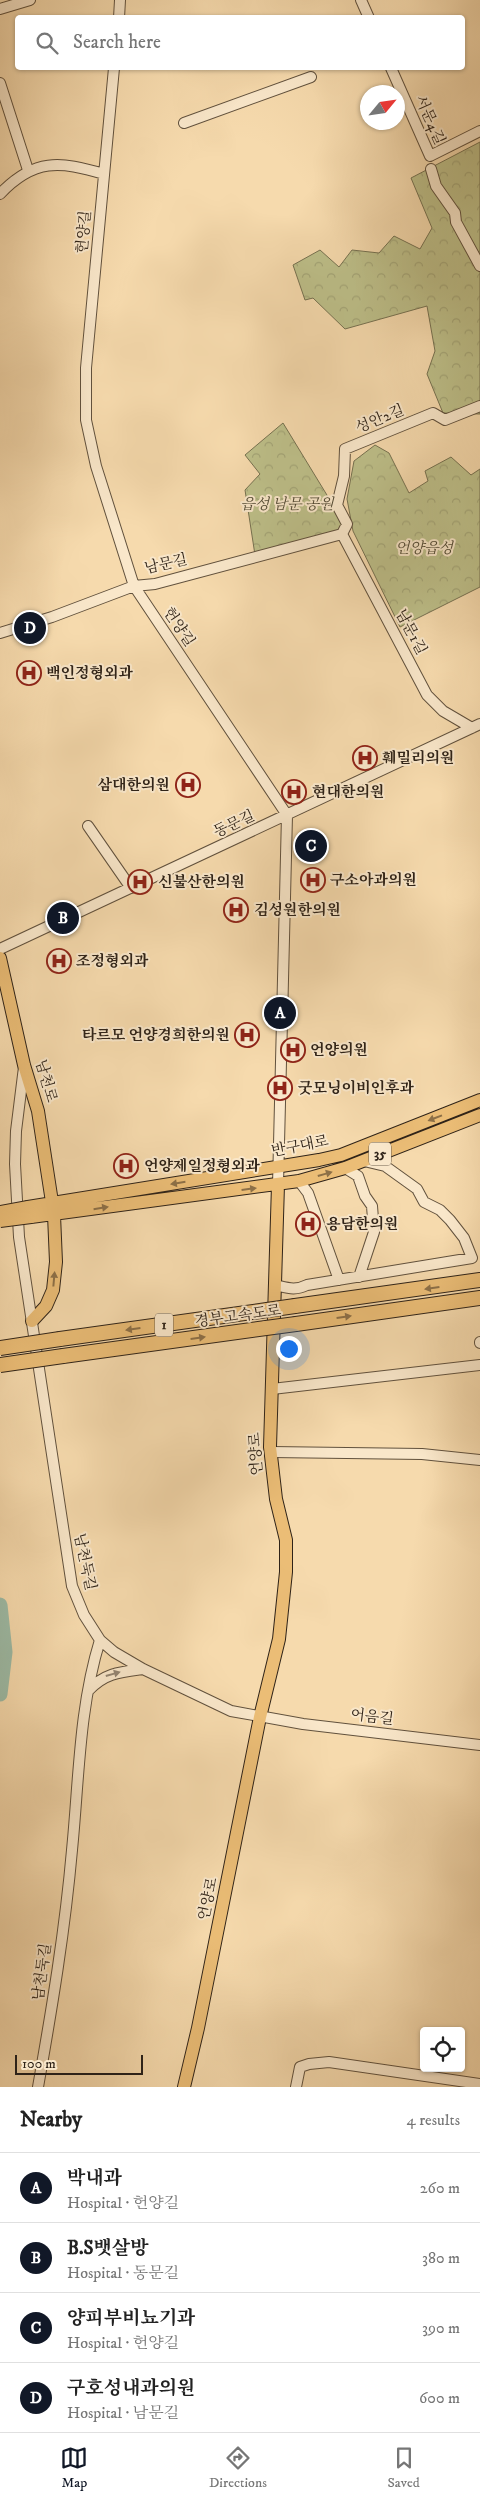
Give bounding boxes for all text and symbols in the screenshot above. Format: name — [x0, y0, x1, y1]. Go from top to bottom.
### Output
search box — [15, 15, 465, 70]
icon: search — [33, 29, 61, 57]
text: Search here — [73, 31, 161, 54]
north arrow — [360, 85, 405, 130]
street label: 서문4길 — [411, 92, 449, 148]
street label: 헌양길 — [73, 210, 95, 254]
street label: 성안2길 — [353, 401, 407, 437]
park label: 읍성 남문 공원 — [240, 495, 335, 514]
park label: 언양읍성 — [395, 539, 454, 558]
street label: 남문길 — [143, 550, 189, 578]
street label: 헌양길 — [159, 604, 199, 650]
street label: 남문1길 — [391, 606, 431, 658]
pin: D — [14, 609, 46, 647]
hospital icon: 백인정형외과 — [16, 660, 42, 686]
place label: 백인정형외과 — [46, 664, 133, 683]
hospital icon: 훼밀리의원 — [352, 745, 378, 771]
place label: 훼밀리의원 — [382, 749, 454, 768]
hospital icon: 삼대한의원 — [175, 772, 201, 798]
place label: 삼대한의원 — [98, 776, 170, 795]
hospital icon: 현대한의원 — [281, 779, 307, 805]
place label: 현대한의원 — [312, 783, 384, 802]
street label: 동문길 — [210, 806, 258, 842]
pin: C — [295, 827, 327, 865]
hospital icon: 구소아과의원 — [300, 867, 326, 893]
hospital icon: 신불산한의원 — [127, 869, 153, 895]
place label: 구소아과의원 — [330, 871, 417, 890]
place label: 신불산한의원 — [158, 873, 245, 892]
hospital icon: 김성원한의원 — [223, 897, 249, 923]
pin: B — [47, 899, 79, 937]
place label: 김성원한의원 — [254, 901, 341, 920]
hospital icon: 조정형외과 — [46, 948, 72, 974]
place label: 조정형외과 — [76, 952, 149, 971]
pin: A — [264, 994, 296, 1032]
hospital icon: 타르모 언양경희한의원 — [234, 1022, 260, 1048]
place label: 타르모 언양경희한의원 — [82, 1026, 230, 1045]
hospital icon: 언양의원 — [280, 1037, 306, 1063]
place label: 언양의원 — [310, 1041, 368, 1060]
street label: 남천로 — [31, 1057, 61, 1105]
hospital icon: 굿모닝이비인후과 — [267, 1075, 293, 1101]
place label: 굿모닝이비인후과 — [298, 1079, 414, 1098]
one-way arrow — [427, 1115, 442, 1122]
street label: 반구대로 — [270, 1131, 331, 1161]
road number: 35 — [369, 1142, 391, 1166]
hospital icon: 언양제일정형외과 — [113, 1153, 139, 1179]
place label: 언양제일정형외과 — [144, 1157, 260, 1176]
one-way arrow — [318, 1169, 333, 1177]
one-way arrow — [170, 1179, 186, 1187]
one-way arrow — [242, 1185, 258, 1193]
one-way arrow — [94, 1203, 110, 1211]
hospital icon: 용담한의원 — [295, 1211, 321, 1237]
place label: 용담한의원 — [326, 1215, 398, 1234]
one-way arrow — [50, 1271, 58, 1287]
one-way arrow — [423, 1284, 439, 1292]
street label: 경부고속도로 — [194, 1300, 283, 1331]
one-way arrow — [336, 1313, 352, 1321]
road number: 1 — [155, 1314, 173, 1336]
one-way arrow — [124, 1325, 140, 1333]
one-way arrow — [190, 1333, 206, 1341]
your location — [276, 1336, 302, 1362]
street label: 언양로 — [245, 1431, 267, 1476]
street label: 남천둑길 — [70, 1532, 100, 1592]
one-way arrow — [106, 1670, 121, 1678]
street label: 어음길 — [349, 1705, 395, 1729]
street label: 언양로 — [194, 1875, 222, 1922]
street label: 남천둑길 — [29, 1942, 55, 2002]
map controls — [420, 2027, 465, 2072]
button: locate — [420, 2027, 465, 2072]
scale bar — [15, 2052, 142, 2075]
text: 100 m — [22, 2055, 56, 2073]
text: Nearby — [20, 2107, 82, 2133]
text: 4 results — [407, 2110, 460, 2130]
text: 박내과 — [67, 2167, 122, 2190]
text: A — [31, 2178, 41, 2198]
text: 260 m — [420, 2178, 460, 2198]
text: Hospital · 헌양길 — [67, 2193, 179, 2213]
text: B.S뱃살방 — [67, 2237, 149, 2260]
text: B — [31, 2248, 41, 2268]
text: 380 m — [422, 2248, 460, 2268]
text: Hospital · 동문길 — [67, 2263, 179, 2283]
text: 양피부비뇨기과 — [67, 2307, 195, 2330]
text: C — [31, 2318, 41, 2338]
text: 390 m — [422, 2318, 460, 2338]
text: Hospital · 헌양길 — [67, 2333, 179, 2353]
text: 구호성내과의원 — [67, 2377, 195, 2400]
text: D — [30, 2388, 42, 2408]
text: 600 m — [419, 2388, 460, 2408]
text: Hospital · 남문길 — [67, 2403, 179, 2423]
tab: Map — [60, 2444, 88, 2492]
tab: Directions — [209, 2444, 267, 2492]
tab: Saved — [388, 2444, 420, 2492]

